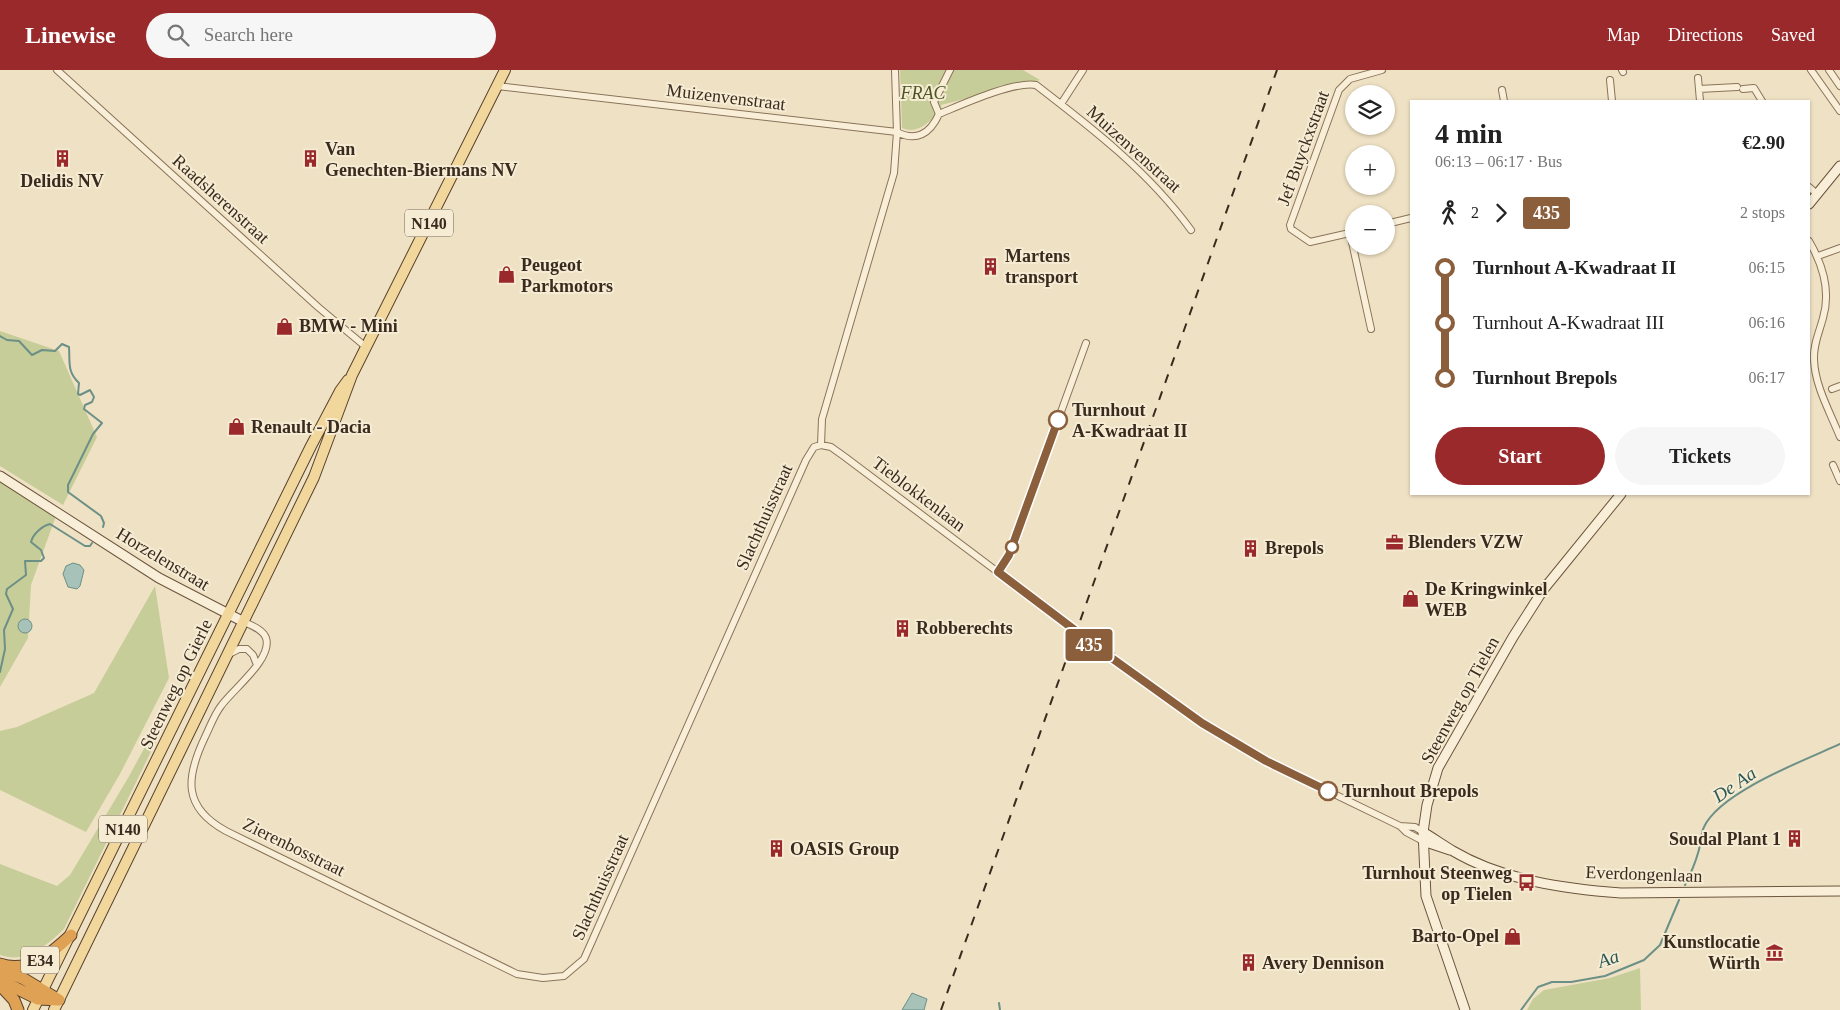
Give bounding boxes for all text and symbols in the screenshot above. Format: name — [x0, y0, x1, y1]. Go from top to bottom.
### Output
search box — [146, 13, 496, 58]
icon: search — [164, 21, 192, 49]
text: Linewise — [25, 22, 116, 48]
text: Search here — [204, 24, 293, 45]
text: Map — [1607, 25, 1640, 45]
text: Directions — [1668, 25, 1743, 45]
text: Saved — [1771, 25, 1815, 45]
street label: Muizenvenstraat — [665, 80, 787, 114]
park label: FRAC — [900, 83, 946, 103]
map controls — [1345, 85, 1395, 255]
button: layers — [1345, 85, 1395, 135]
street label: Jef Buyckxstraat — [1273, 88, 1333, 208]
street label: Muizenvenstraat — [1083, 101, 1185, 197]
text: 4 min — [1435, 118, 1503, 149]
text: €2.90 — [1742, 132, 1785, 153]
place label: Van Genechten-Biermans NV — [325, 139, 517, 180]
button: + — [1345, 145, 1395, 195]
building icon: Delidis NV — [52, 148, 72, 168]
building icon: Van Genechten-Biermans NV — [301, 149, 321, 169]
street label: Raadsherenstraat — [169, 150, 273, 248]
text: 06:13 – 06:17 · Bus — [1435, 153, 1562, 170]
place label: Delidis NV — [20, 171, 104, 191]
icon: walk — [1435, 199, 1463, 227]
icon: forward — [1487, 199, 1515, 227]
text: 435 — [1533, 203, 1560, 223]
text: 2 — [1471, 204, 1479, 221]
text: 2 stops — [1740, 204, 1785, 221]
button: − — [1345, 205, 1395, 255]
road number: N140 — [405, 210, 453, 237]
place label: Martens transport — [1005, 246, 1078, 287]
place label: Peugeot Parkmotors — [521, 255, 613, 296]
building icon: Martens transport — [981, 256, 1001, 276]
text: Turnhout A-Kwadraat II — [1473, 257, 1676, 278]
text: 06:15 — [1749, 259, 1785, 276]
shop icon: Peugeot Parkmotors — [497, 265, 517, 285]
text: Turnhout A-Kwadraat III — [1473, 312, 1664, 333]
text: 06:16 — [1749, 314, 1785, 331]
shop icon: BMW - Mini — [275, 316, 295, 336]
place label: BMW - Mini — [299, 316, 398, 336]
text: Turnhout Brepols — [1473, 367, 1617, 388]
text: 06:17 — [1749, 369, 1785, 386]
place label: Turnhout A-Kwadraat II — [1072, 400, 1188, 441]
marker: Turnhout A-Kwadraat II — [1048, 410, 1068, 430]
shop icon: Renault - Dacia — [227, 417, 247, 437]
place label: Renault - Dacia — [251, 417, 371, 437]
button: Start — [1435, 427, 1605, 485]
button: Tickets — [1615, 427, 1785, 485]
street label: Tieblokkenlaan — [869, 453, 969, 535]
street label: Slachthuisstraat — [732, 461, 796, 573]
street label: Horzelenstraat — [113, 523, 213, 595]
office icon: Blenders VZW — [1384, 532, 1404, 552]
place label: Blenders VZW — [1408, 532, 1523, 552]
building icon: Brepols — [1241, 538, 1261, 558]
place label: Brepols — [1265, 538, 1324, 558]
unlabelled marker — [1005, 540, 1019, 554]
place label: De Kringwinkel WEB — [1425, 579, 1548, 620]
shop icon: De Kringwinkel WEB — [1401, 589, 1421, 609]
street label: Steenweg op Gierle — [136, 616, 216, 752]
building icon: Robberechts — [892, 618, 912, 638]
place label: Robberechts — [916, 618, 1013, 638]
line badge: 435 — [1060, 629, 1118, 661]
street label: Steenweg op Tielen — [1417, 633, 1503, 767]
text: 435 — [1076, 635, 1103, 655]
water label: De Aa — [1708, 762, 1760, 807]
marker: Turnhout Brepols — [1318, 781, 1338, 801]
place label: Turnhout Brepols — [1342, 781, 1479, 801]
street label: Zierenbosstraat — [240, 814, 348, 880]
road number: N140 — [99, 816, 147, 842]
place label: Soudal Plant 1 — [1669, 829, 1781, 849]
building icon: Soudal Plant 1 — [1785, 829, 1805, 849]
street label: Slachthuisstraat — [568, 831, 632, 943]
building icon: OASIS Group — [766, 839, 786, 859]
place label: OASIS Group — [790, 839, 899, 859]
street label: Everdongenlaan — [1585, 862, 1703, 886]
place label: Turnhout Steenweg op Tielen — [1362, 863, 1512, 904]
bus stop icon: Turnhout Steenweg op Tielen — [1516, 873, 1536, 893]
place label: Barto-Opel — [1412, 926, 1499, 946]
shop icon: Barto-Opel — [1503, 926, 1523, 946]
place label: Kunstlocatie Würth — [1663, 932, 1760, 973]
museum icon: Kunstlocatie Würth — [1764, 942, 1784, 962]
water label: Aa — [1593, 945, 1621, 972]
road number: E34 — [21, 946, 59, 974]
building icon: Avery Dennison — [1238, 953, 1258, 973]
place label: Avery Dennison — [1262, 953, 1384, 973]

